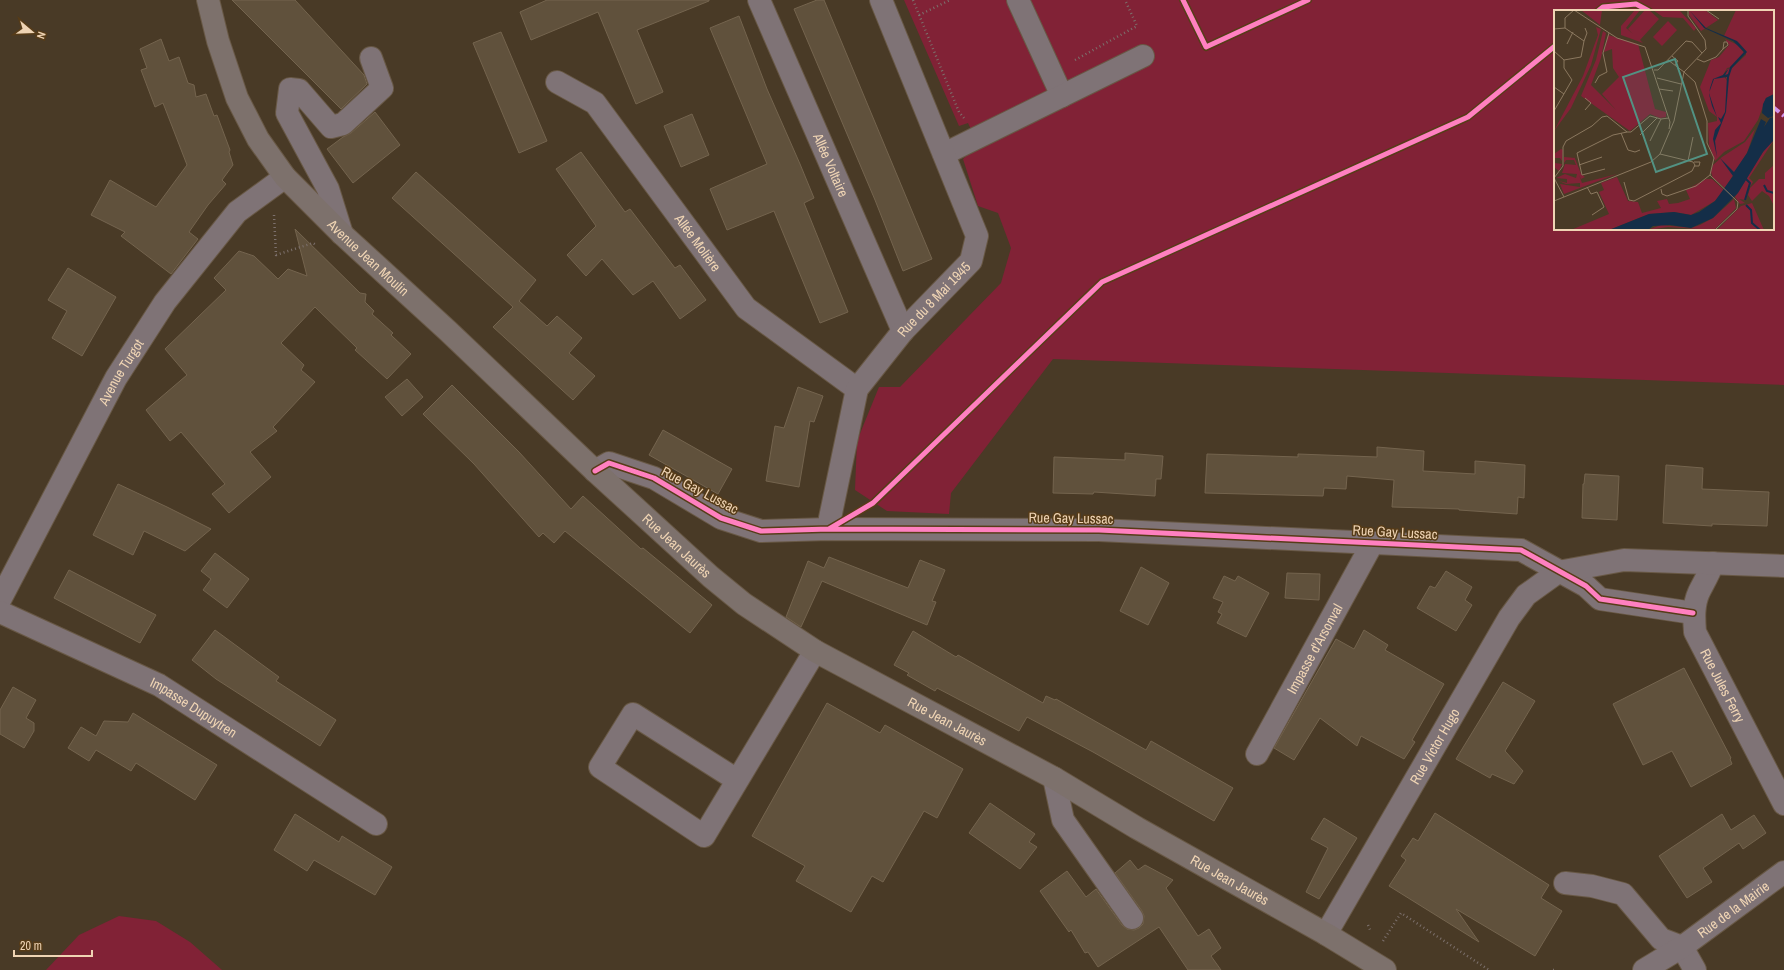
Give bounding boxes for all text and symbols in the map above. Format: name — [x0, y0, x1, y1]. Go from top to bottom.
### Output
inset map — [1554, 10, 1774, 230]
north arrow — [12, 12, 52, 52]
text: N — [34, 30, 49, 41]
street label: Allée Voltaire — [809, 129, 853, 200]
street label: Allée Molière — [670, 210, 725, 275]
street label: Avenue Jean Moulin — [323, 215, 413, 300]
street label: Rue du 8 Mai 1945 — [893, 258, 974, 340]
street label: Avenue Turgot — [94, 336, 148, 409]
street label: Rue Gay Lussac — [658, 462, 742, 518]
street label: Rue Gay Lussac — [1028, 508, 1114, 528]
street label: Rue Jean Jaurès — [639, 510, 715, 582]
street label: Rue Gay Lussac — [1352, 521, 1438, 543]
street label: Impasse d'Arsonval — [1283, 601, 1347, 697]
street label: Rue Jules Ferry — [1696, 645, 1749, 726]
street label: Impasse Dupuytren — [147, 673, 240, 742]
street label: Rue Jean Jaurès — [905, 693, 990, 750]
street label: Rue Victor Hugo — [1406, 705, 1464, 787]
street label: Rue Jean Jaurès — [1187, 851, 1272, 909]
street label: Rue de la Mairie — [1694, 877, 1773, 942]
scale bar — [14, 932, 92, 958]
text: 20 m — [20, 938, 42, 954]

